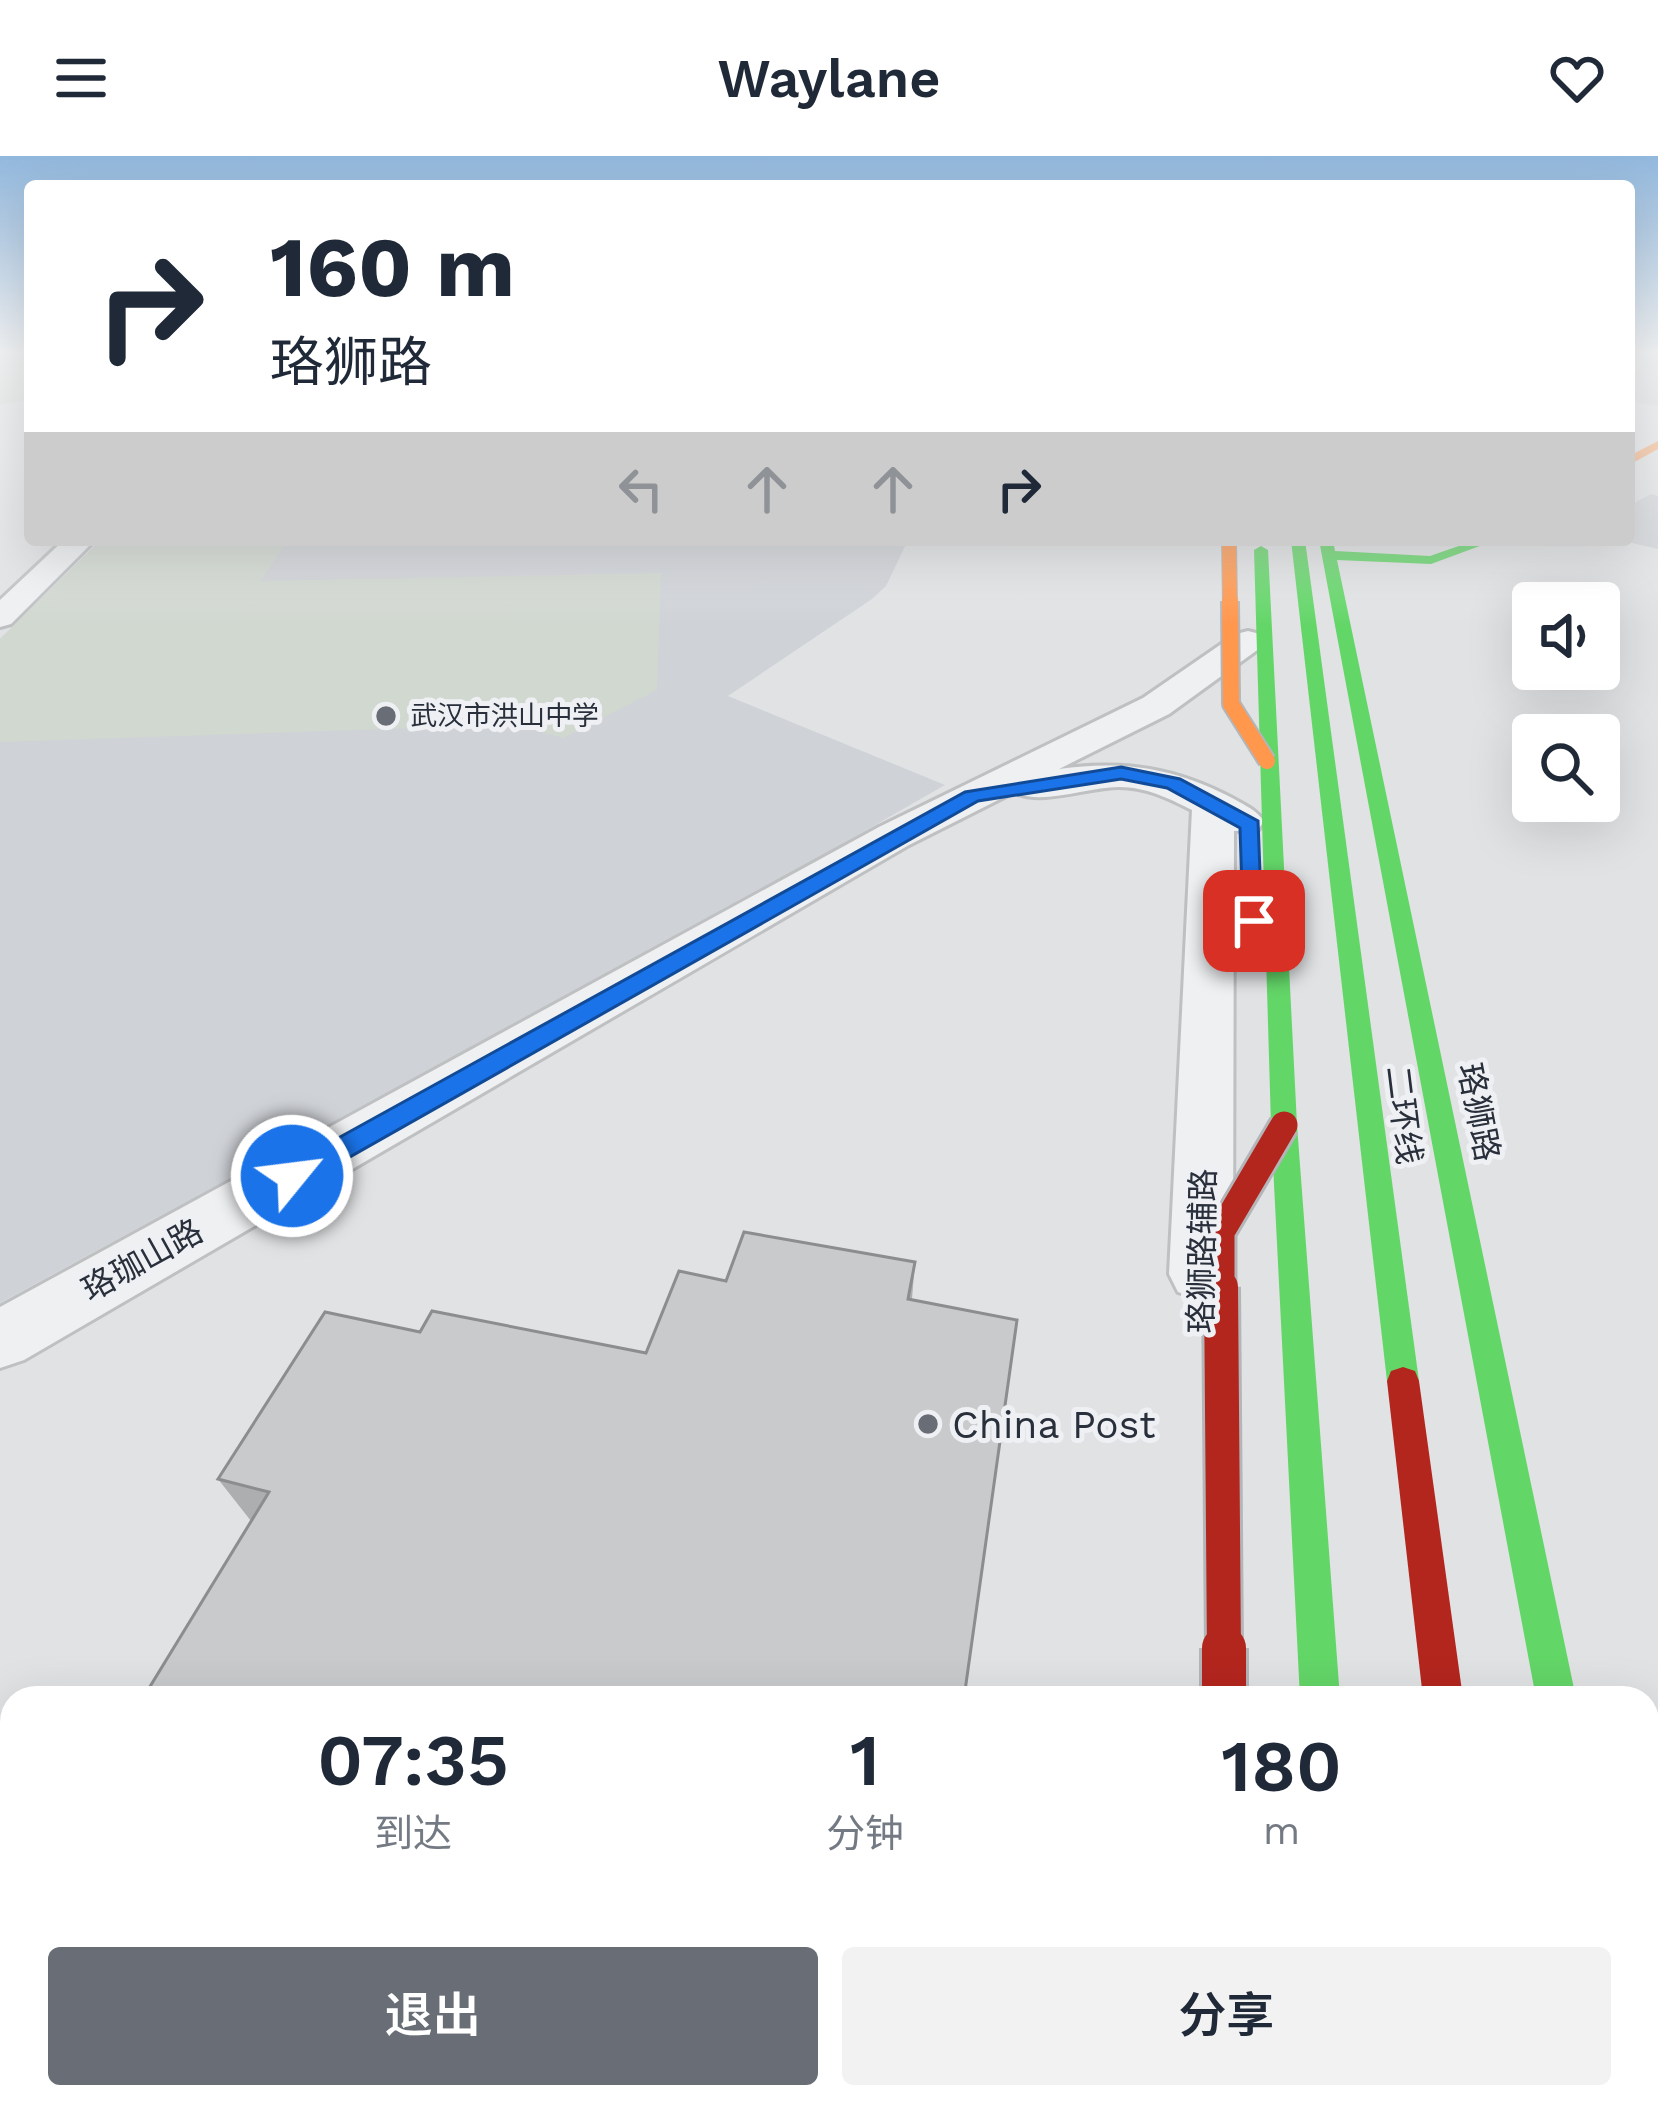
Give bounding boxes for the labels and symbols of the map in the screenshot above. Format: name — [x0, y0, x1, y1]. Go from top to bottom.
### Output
place label: 武汉市洪山中学 — [410, 700, 599, 732]
marker: 武汉市洪山中学 — [373, 703, 399, 729]
pin — [1203, 870, 1305, 972]
street label: 珞狮路 — [1450, 1060, 1508, 1164]
street label: 二环线 — [1379, 1063, 1429, 1167]
position arrow — [229, 1113, 355, 1239]
street label: 珞狮路辅路 — [1181, 1168, 1223, 1334]
street label: 珞珈山路 — [75, 1211, 209, 1309]
place label: China Post — [952, 1402, 1156, 1447]
marker: China Post — [915, 1411, 941, 1437]

